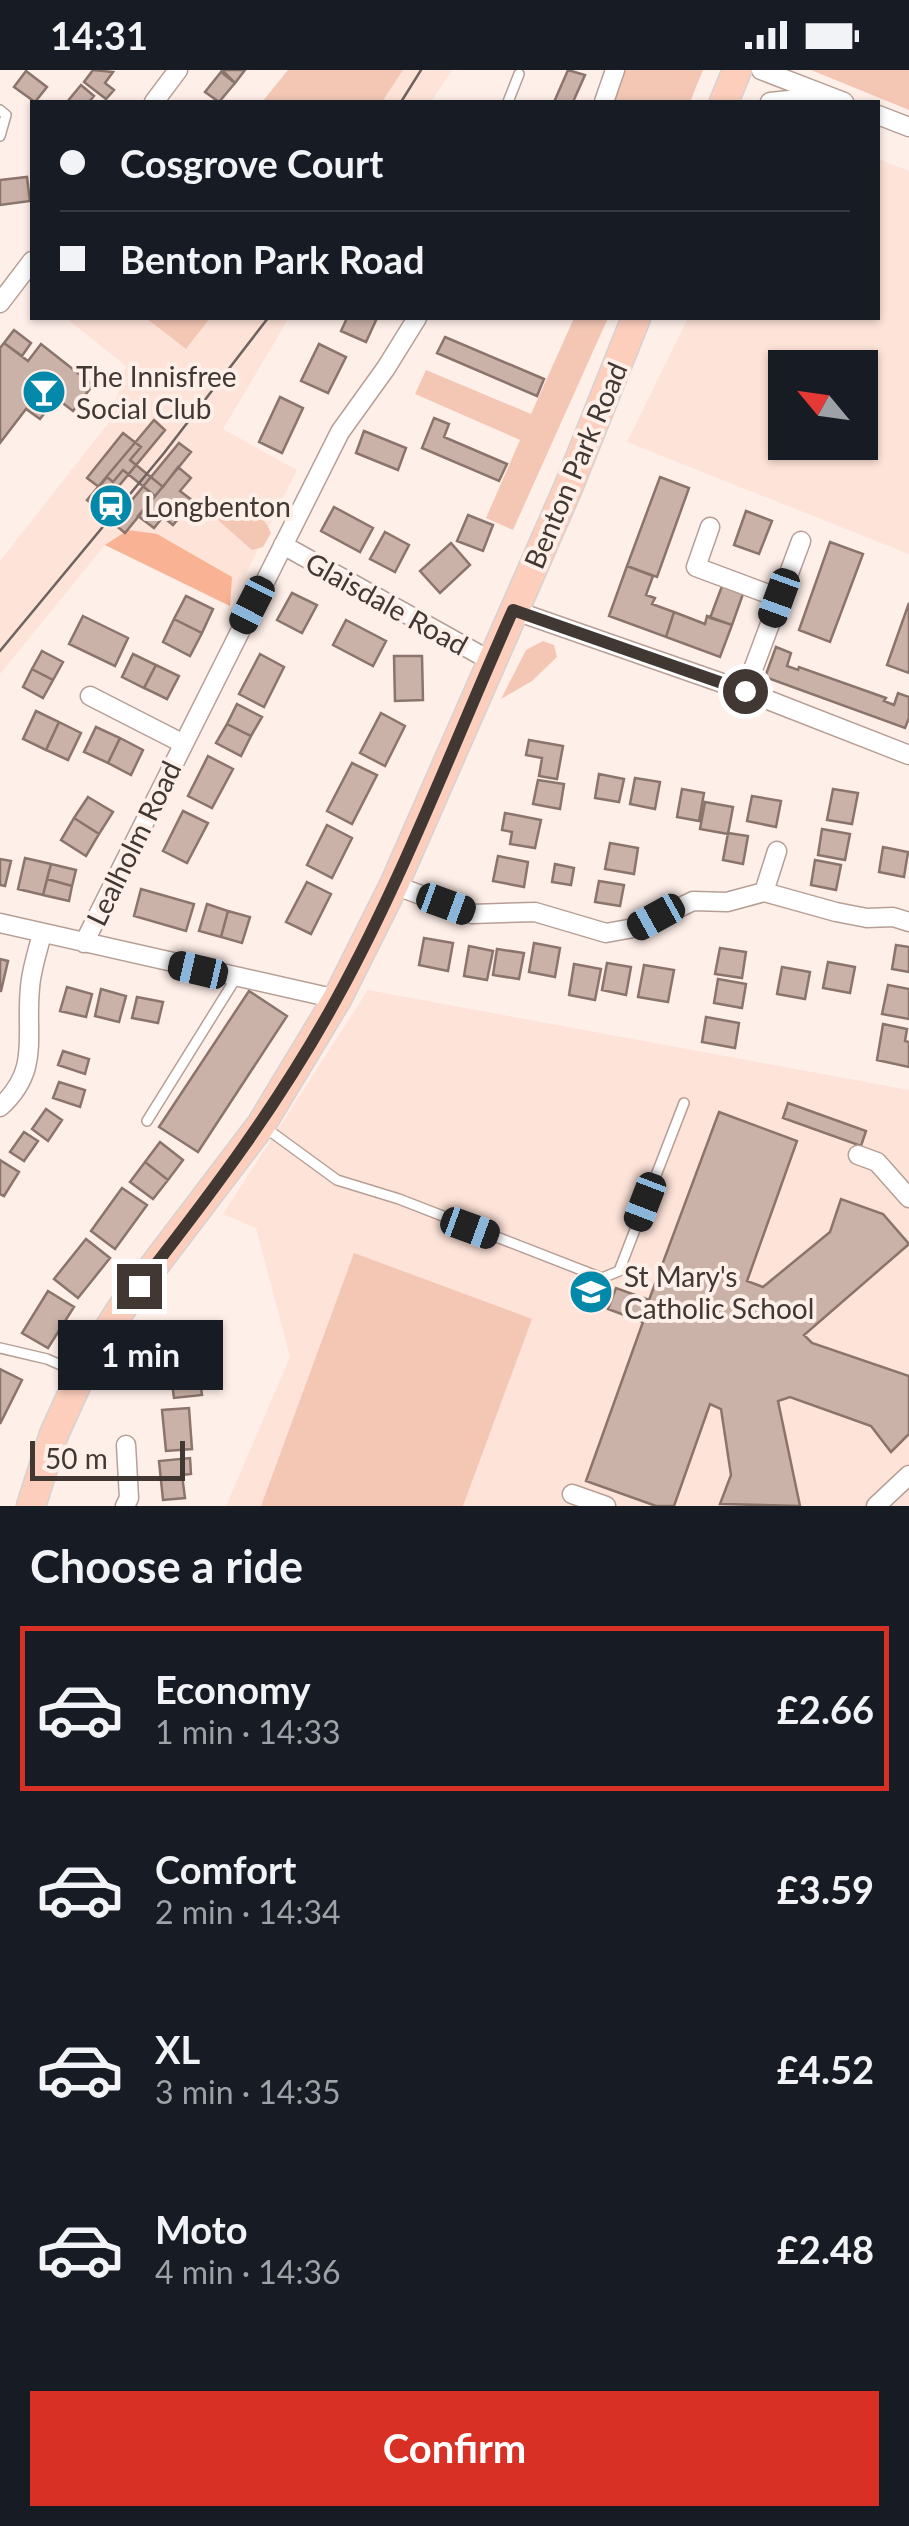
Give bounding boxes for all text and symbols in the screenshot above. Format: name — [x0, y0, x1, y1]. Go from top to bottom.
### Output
text: 14:31 — [50, 12, 148, 58]
text: Cosgrove Court — [120, 140, 383, 186]
text: Benton Park Road — [120, 236, 424, 282]
north arrow — [768, 350, 878, 460]
map controls — [768, 350, 878, 460]
street label: Benton Park Road — [516, 357, 634, 573]
place label: The Innisfree Social Club — [76, 359, 237, 425]
bar icon: The Innisfree Social Club — [21, 369, 67, 415]
station icon: Longbenton — [88, 483, 134, 529]
place label: Longbenton — [144, 489, 291, 523]
street label: Glaisdale Road — [300, 545, 474, 661]
car — [755, 565, 803, 631]
car — [225, 571, 279, 639]
route start — [723, 669, 768, 714]
street label: Lealholm Road — [78, 755, 188, 931]
car — [413, 880, 479, 928]
car — [622, 889, 690, 945]
car — [165, 949, 231, 991]
car — [620, 1169, 670, 1235]
car — [437, 1204, 503, 1252]
place label: St Mary's Catholic School — [624, 1259, 814, 1325]
route end — [117, 1264, 162, 1309]
school or university icon: St Mary's Catholic School — [568, 1269, 614, 1315]
callout: 1 min — [56, 1321, 222, 1391]
text: 1 min — [101, 1335, 180, 1374]
scale bar — [30, 1436, 185, 1480]
text: 50 m — [45, 1441, 108, 1475]
text: Choose a ride — [30, 1539, 303, 1593]
icon: car — [35, 1664, 125, 1754]
text: Economy — [155, 1666, 310, 1712]
text: £2.66 — [777, 1686, 874, 1732]
text: 1 min · 14:33 — [155, 1712, 341, 1751]
icon: car — [35, 1844, 125, 1934]
text: Comfort — [155, 1846, 296, 1892]
text: £3.59 — [777, 1866, 874, 1912]
text: 2 min · 14:34 — [155, 1892, 341, 1931]
icon: car — [35, 2024, 125, 2114]
text: XL — [155, 2026, 200, 2072]
text: £4.52 — [777, 2046, 874, 2092]
text: 3 min · 14:35 — [155, 2072, 341, 2111]
icon: car — [35, 2204, 125, 2294]
text: Moto — [155, 2206, 248, 2252]
text: £2.48 — [777, 2226, 874, 2272]
text: 4 min · 14:36 — [155, 2252, 341, 2291]
button: Confirm — [30, 2391, 879, 2506]

